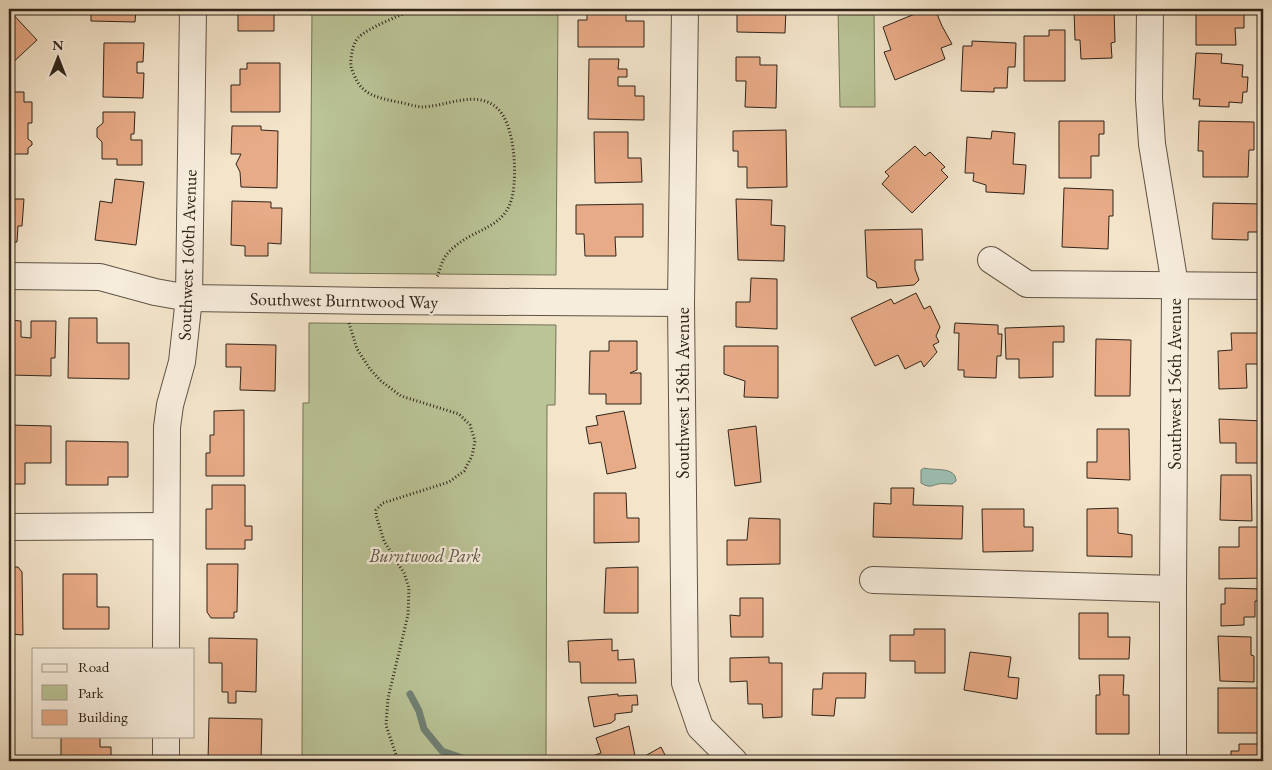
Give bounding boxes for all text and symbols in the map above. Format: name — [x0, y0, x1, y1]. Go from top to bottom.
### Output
north arrow — [32, 32, 82, 82]
text: N — [52, 36, 64, 54]
street label: Southwest 160th Avenue — [173, 169, 201, 341]
street label: Southwest Burntwood Way — [250, 287, 439, 313]
street label: Southwest 156th Avenue — [1163, 298, 1186, 470]
street label: Southwest 158th Avenue — [671, 307, 694, 479]
park label: Burntwood Park — [368, 544, 481, 567]
legend — [32, 648, 195, 738]
text: Road — [78, 657, 110, 676]
text: Park — [78, 683, 105, 702]
text: Building — [78, 707, 128, 726]

